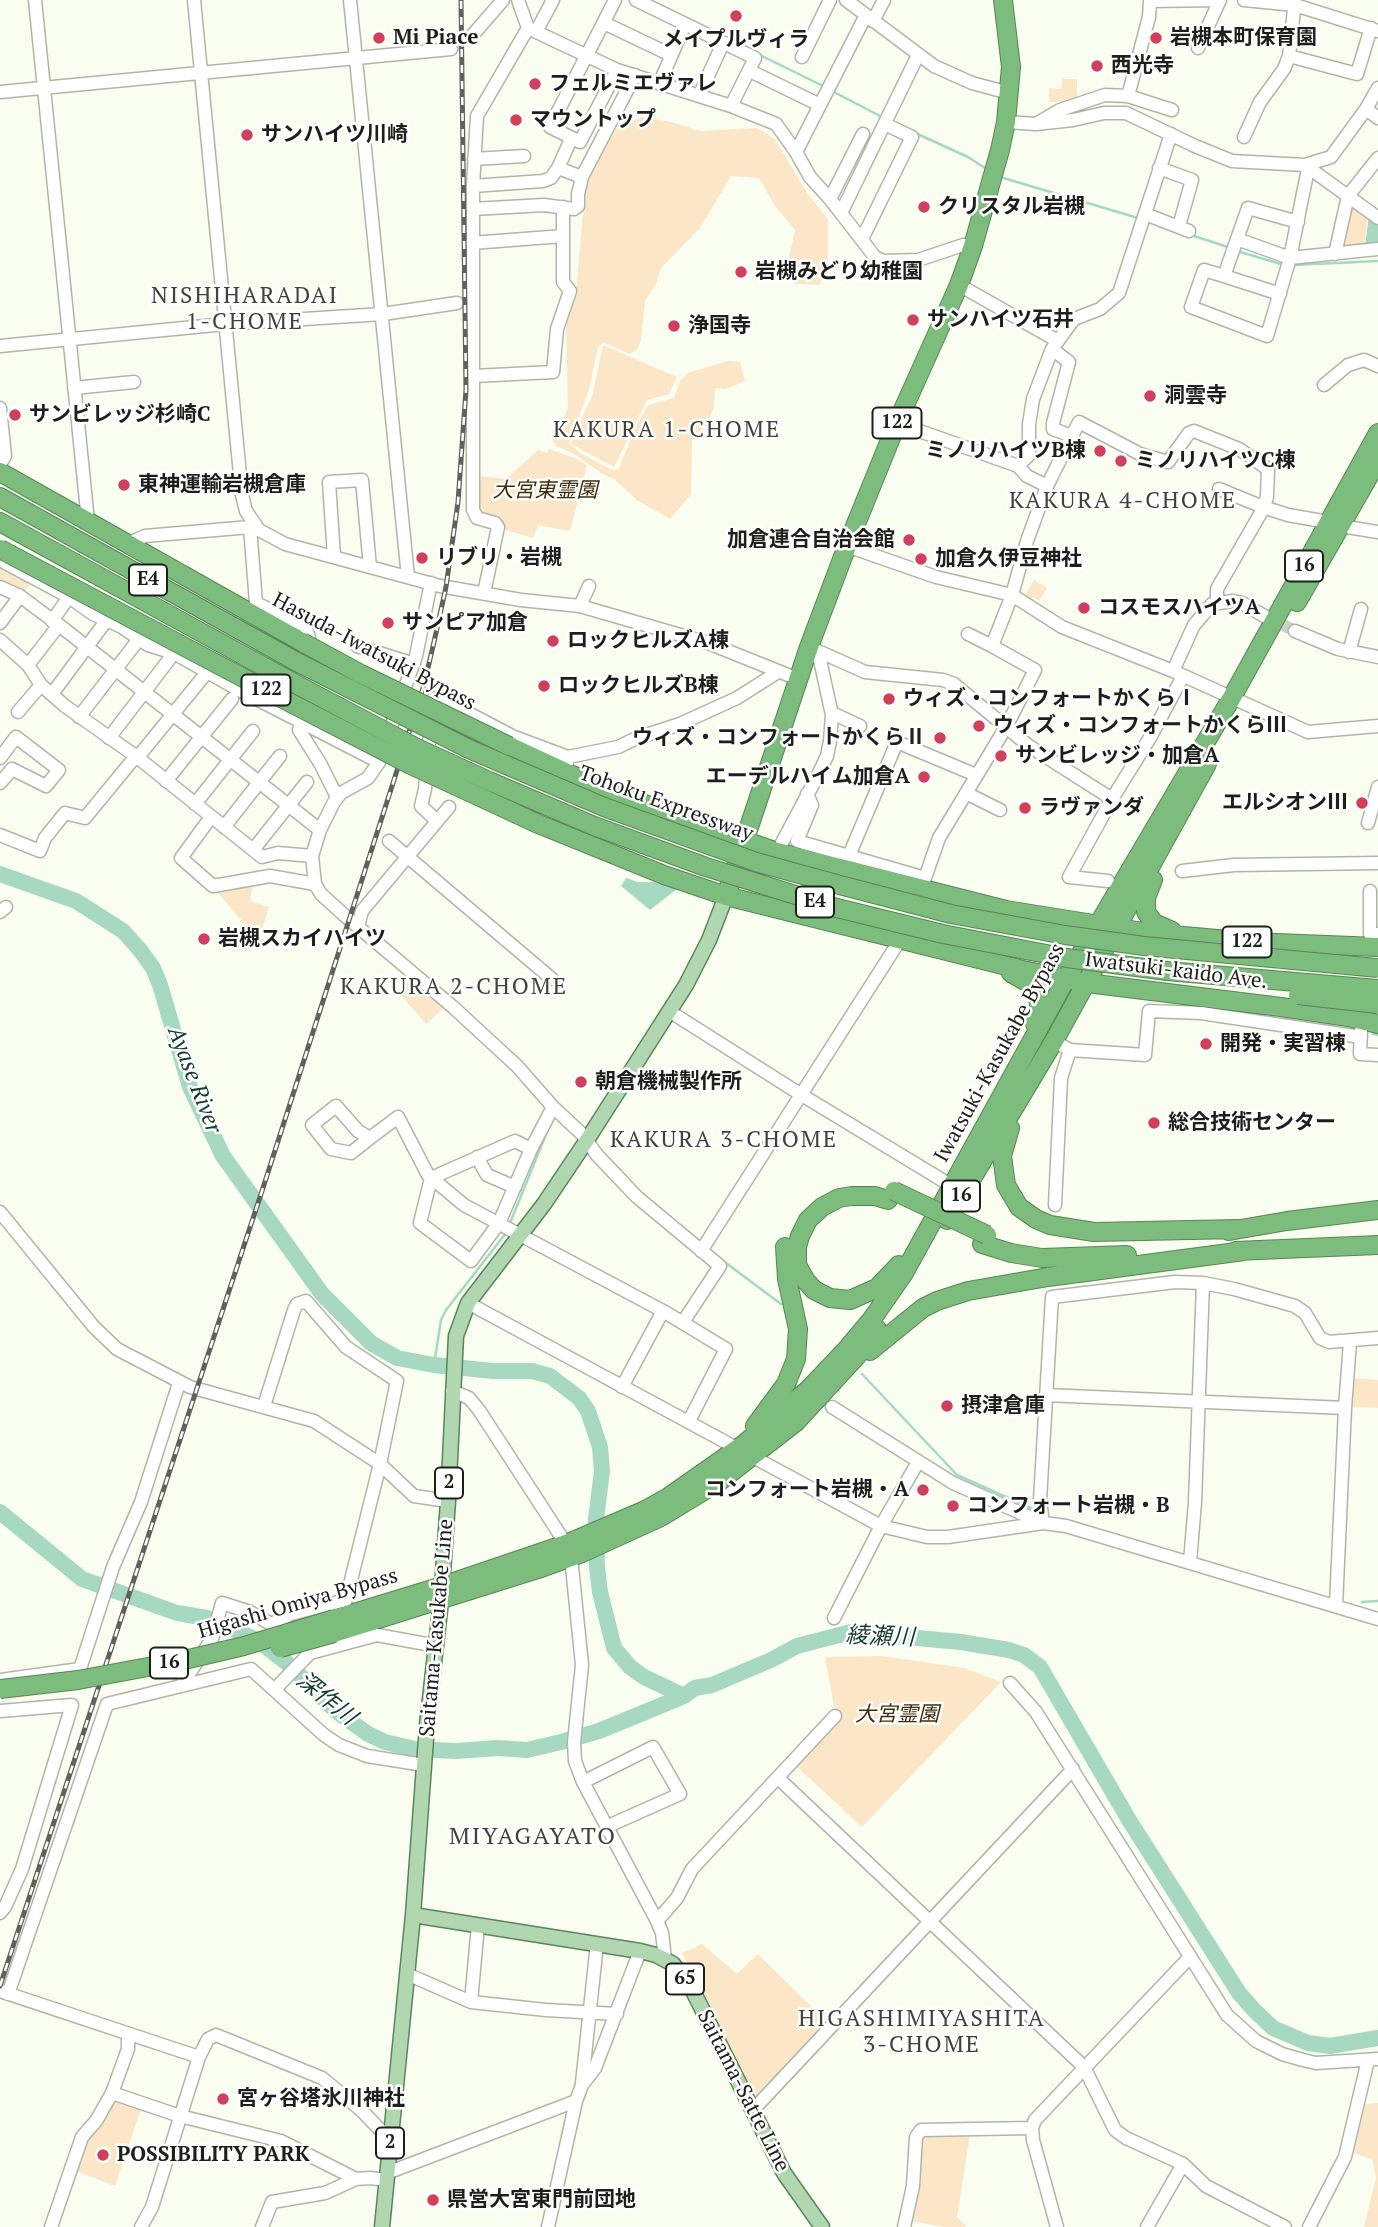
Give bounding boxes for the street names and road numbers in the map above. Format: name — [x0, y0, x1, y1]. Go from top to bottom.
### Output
road number: 122 — [872, 408, 922, 438]
road number: 16 — [1285, 551, 1323, 582]
road number: E4 — [129, 565, 167, 596]
street label: Hasuda-Iwatsuki Bypass — [268, 588, 480, 716]
road number: 122 — [242, 674, 290, 706]
street label: Tohoku Expressway — [575, 761, 757, 847]
road number: E4 — [796, 887, 834, 918]
road number: 122 — [1222, 926, 1272, 958]
street label: Iwatsuki-Kasukabe Bypass — [929, 939, 1071, 1167]
street label: Iwatsuki-kaido Ave. — [1083, 947, 1269, 995]
road number: 16 — [942, 1180, 980, 1212]
road number: 2 — [435, 1468, 463, 1498]
street label: Saitama-Kasukabe Line — [415, 1518, 459, 1738]
street label: Higashi Omiya Bypass — [195, 1563, 401, 1645]
road number: 16 — [150, 1648, 188, 1679]
road number: 65 — [666, 1964, 704, 1994]
street label: Saitama-Satte Line — [691, 2006, 795, 2176]
road number: 2 — [376, 2128, 404, 2158]

